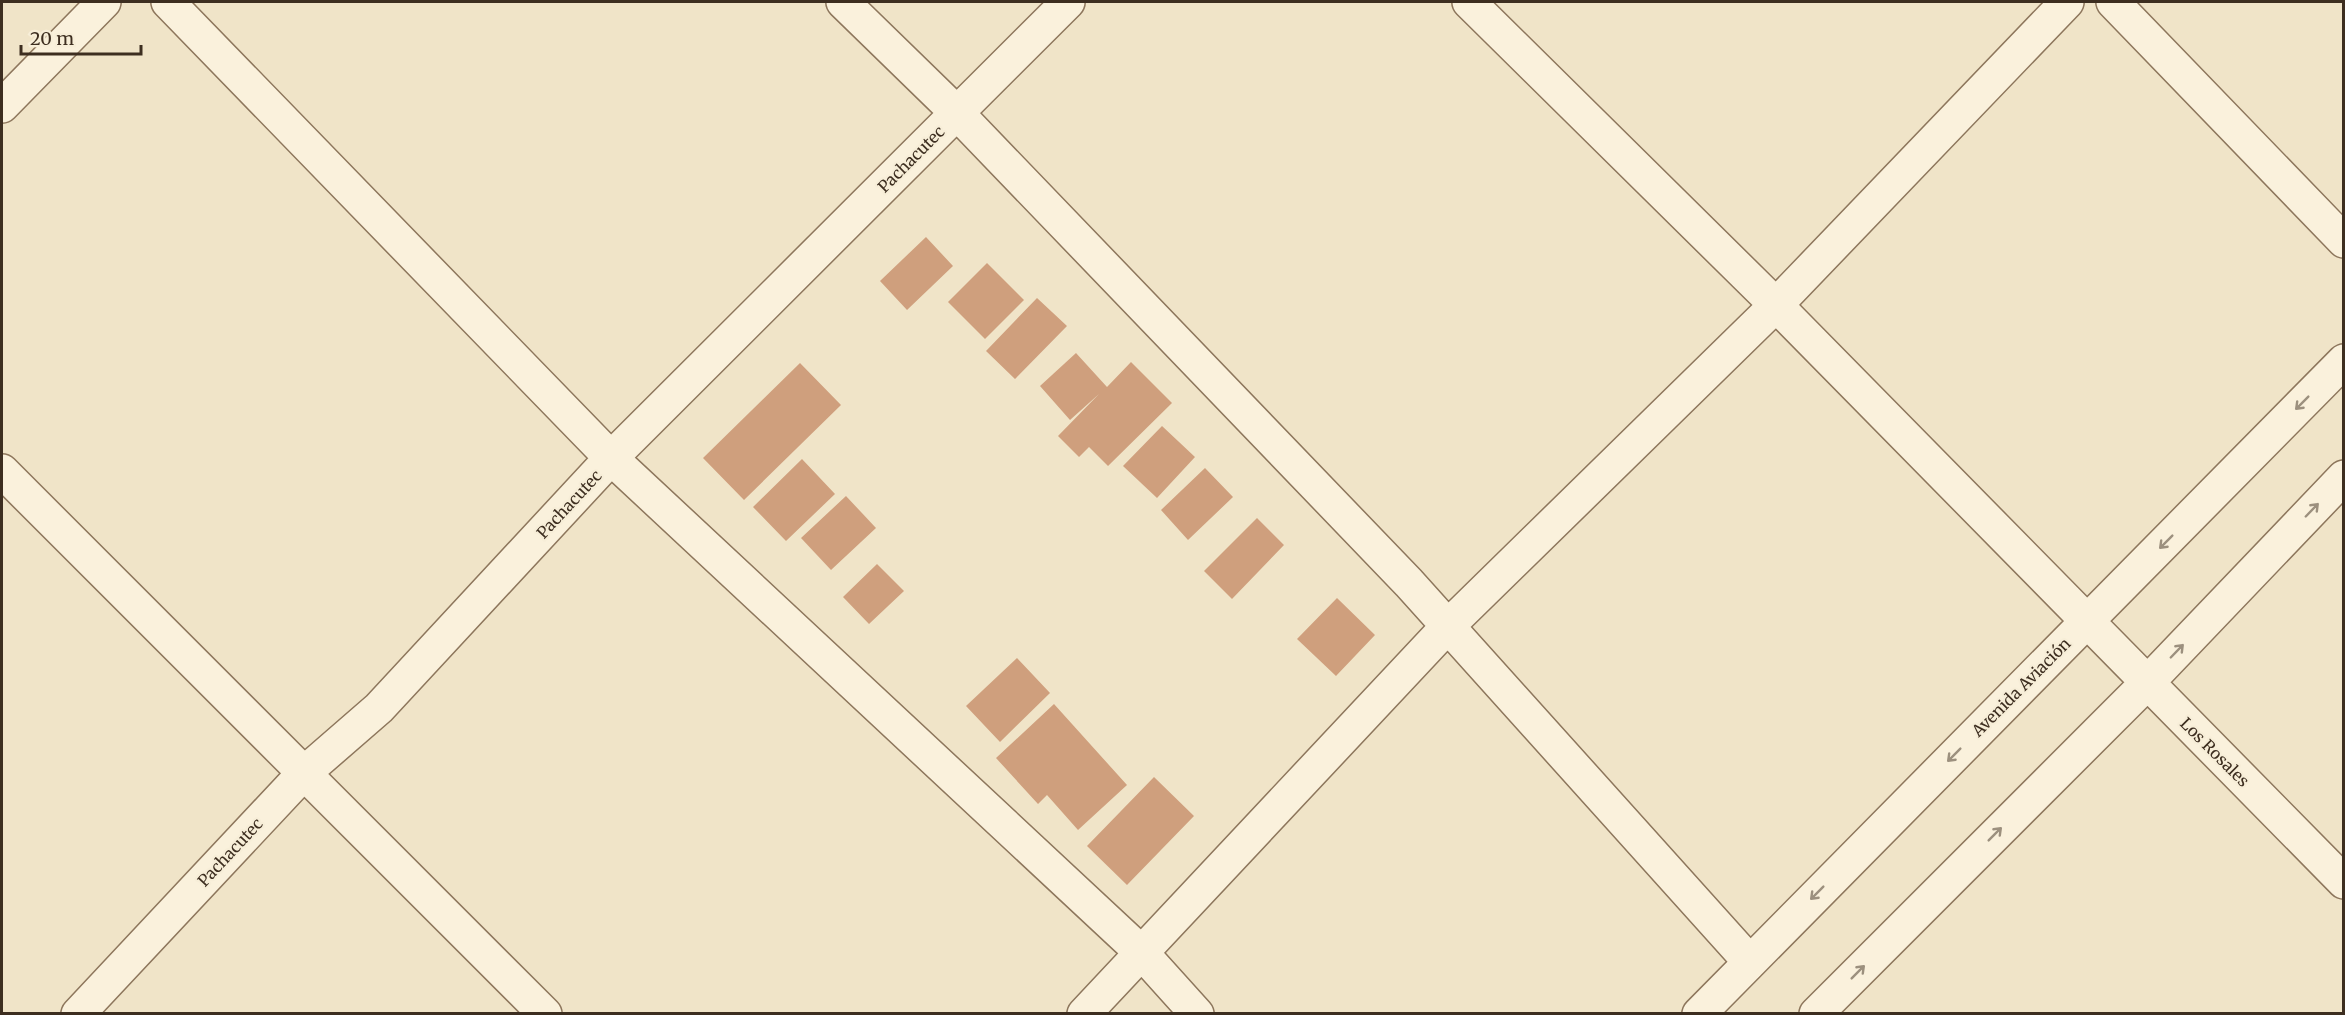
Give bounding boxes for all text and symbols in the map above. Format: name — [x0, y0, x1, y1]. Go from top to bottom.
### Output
scale bar — [21, 18, 141, 56]
text: 20 m — [30, 27, 74, 50]
street label: Pachacutec — [873, 121, 949, 197]
one-way arrow — [2295, 395, 2310, 410]
street label: Pachacutec — [532, 466, 606, 542]
one-way arrow — [2305, 503, 2319, 518]
one-way arrow — [2158, 534, 2173, 549]
street label: Avenida Aviación — [1967, 633, 2075, 741]
one-way arrow — [2170, 644, 2184, 659]
street label: Los Rosales — [2176, 713, 2254, 791]
one-way arrow — [1947, 747, 1962, 762]
street label: Pachacutec — [193, 814, 267, 890]
one-way arrow — [1988, 827, 2003, 842]
one-way arrow — [1810, 885, 1824, 900]
one-way arrow — [1850, 965, 1865, 980]

